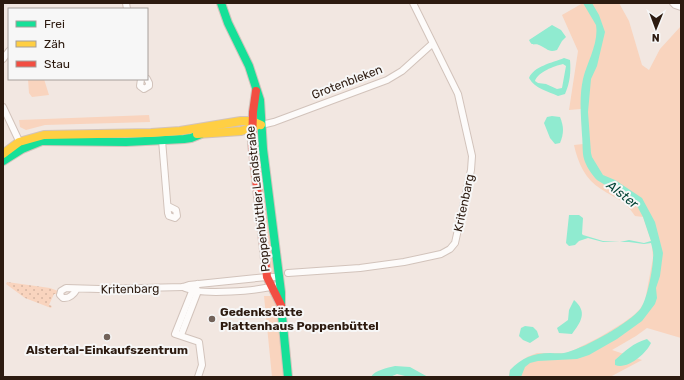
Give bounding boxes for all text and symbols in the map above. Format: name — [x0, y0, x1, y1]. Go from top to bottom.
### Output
legend — [8, 8, 148, 80]
north arrow — [636, 8, 676, 48]
text: Frei — [44, 17, 65, 31]
text: N — [652, 31, 660, 44]
text: Zäh — [44, 37, 65, 51]
text: Stau — [44, 57, 70, 71]
street label: Grotenbleken — [310, 62, 384, 102]
street label: Poppenbüttler Landstraße — [243, 125, 273, 273]
street label: Kritenbarg — [451, 173, 477, 233]
water label: Alster — [603, 177, 642, 212]
street label: Kritenbarg — [101, 281, 159, 297]
place label: Gedenkstätte Plattenhaus Poppenbüttel — [220, 305, 379, 333]
marker: Gedenkstätte Plattenhaus Poppenbüttel — [207, 314, 217, 324]
marker: Alstertal-Einkaufszentrum — [102, 332, 112, 342]
place label: Alstertal-Einkaufszentrum — [26, 343, 188, 357]

